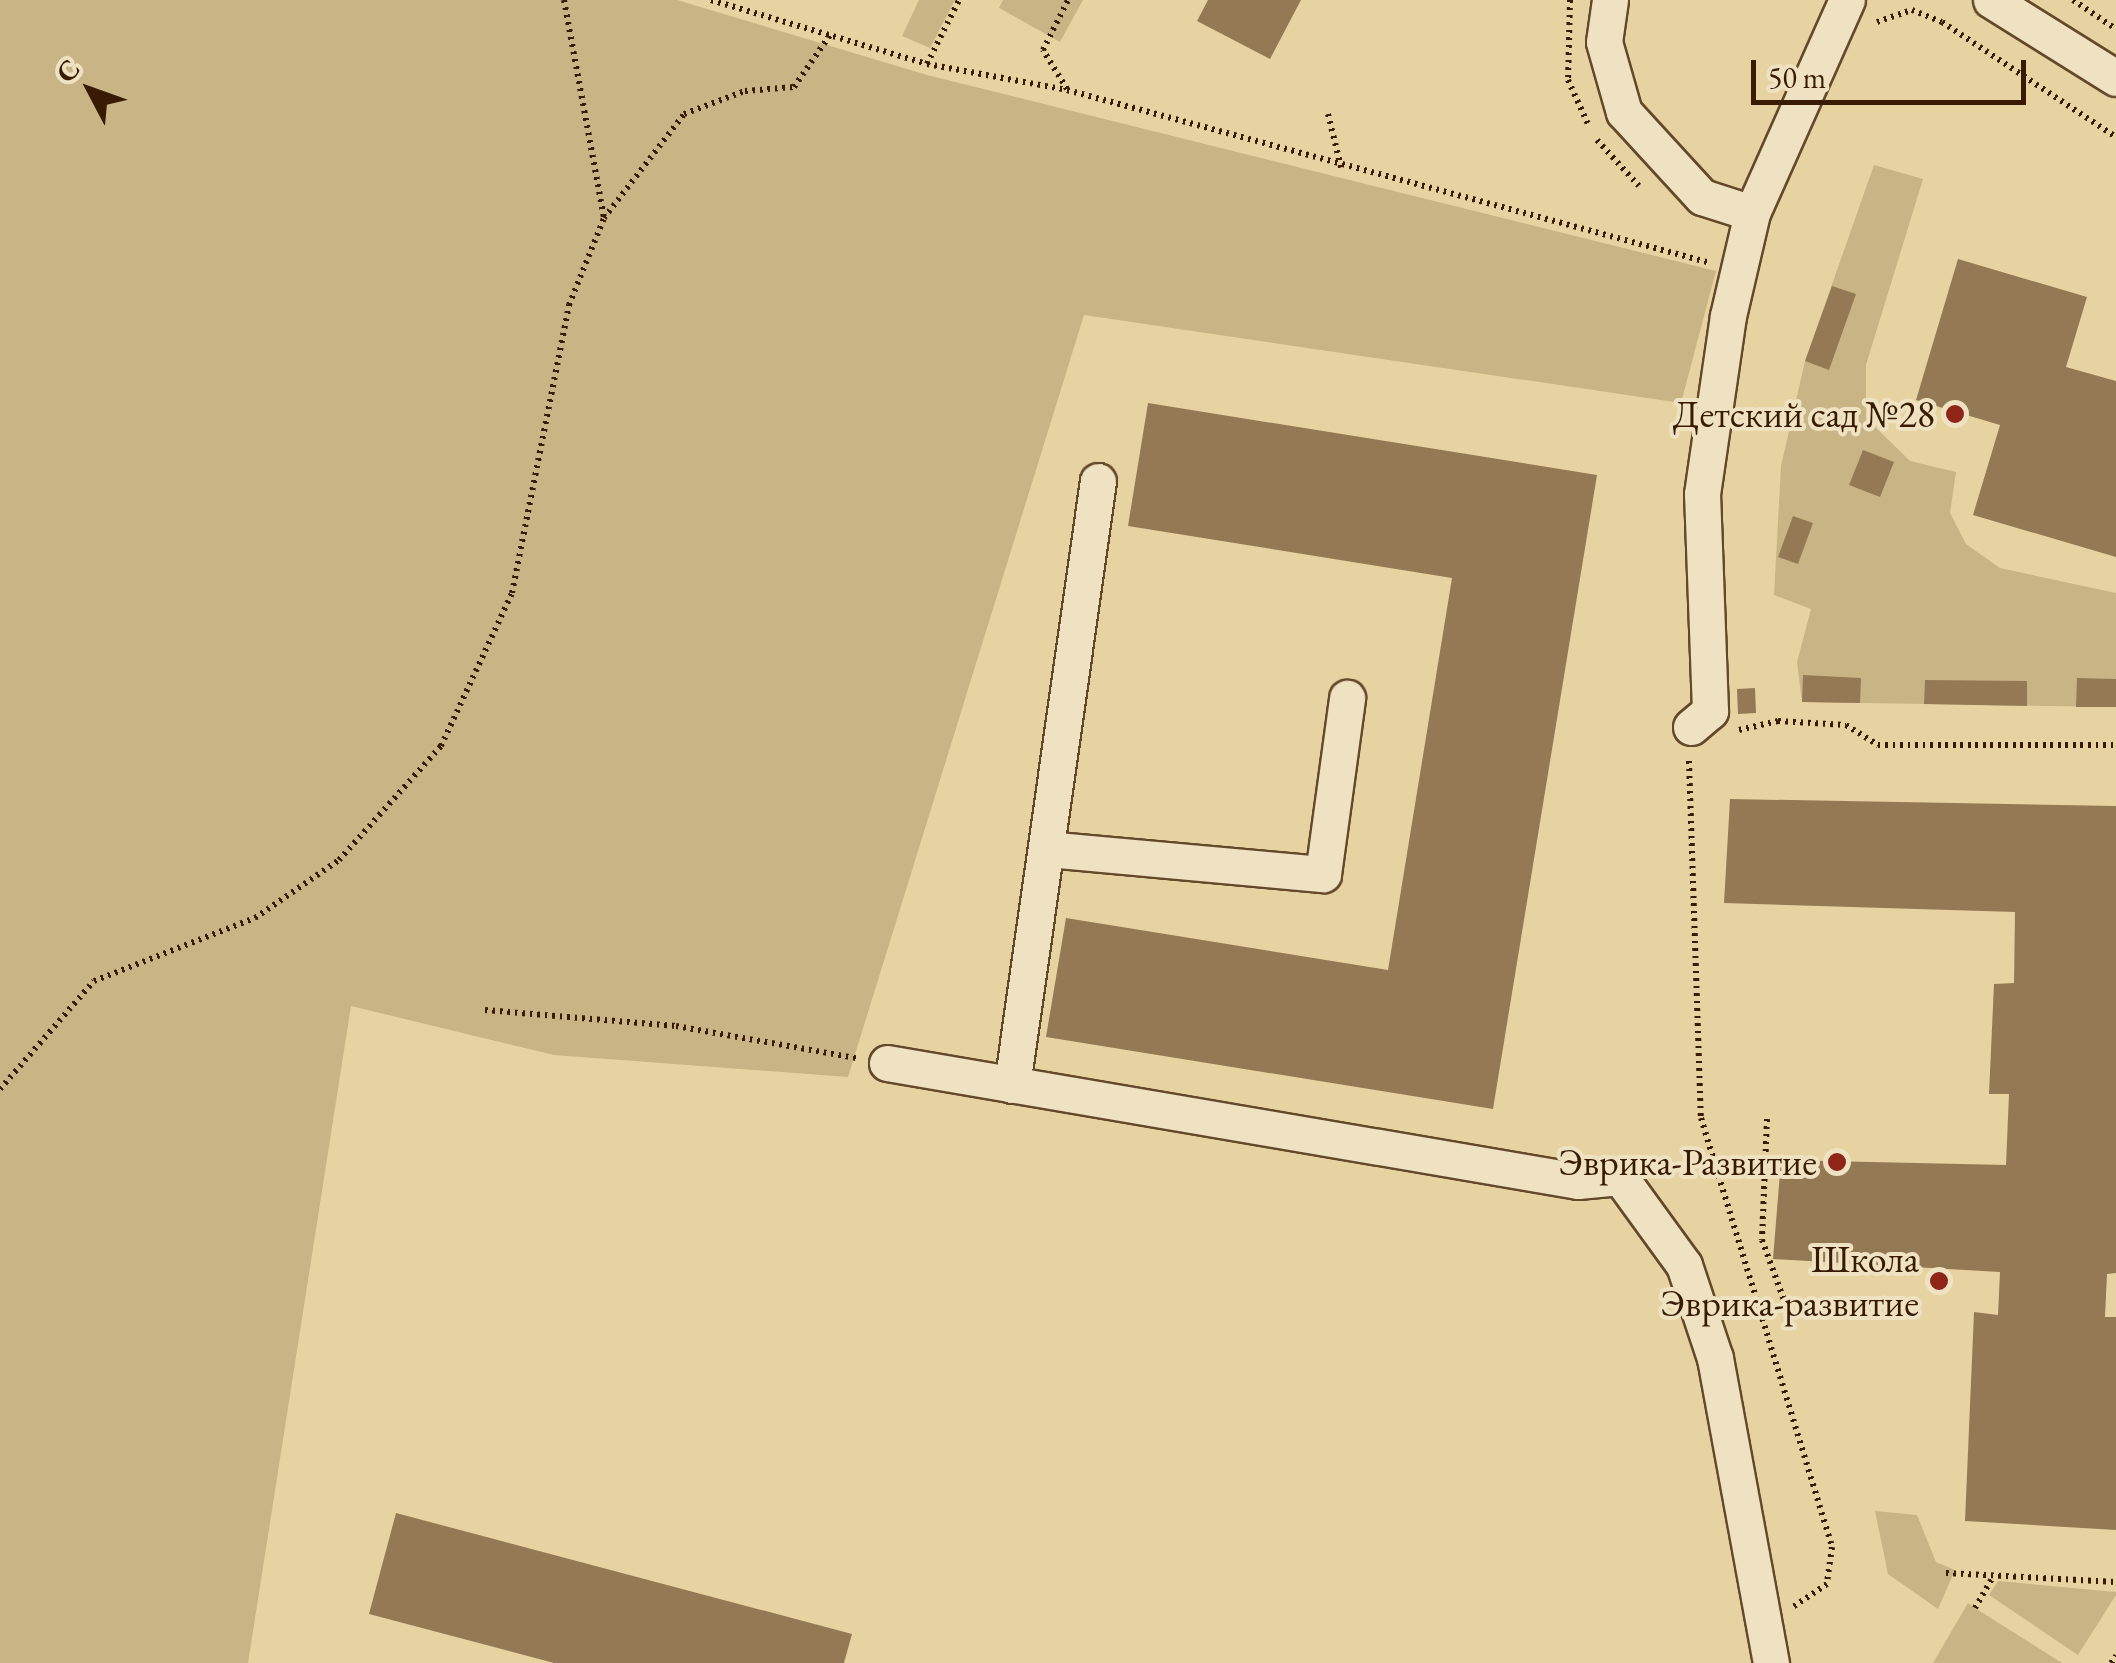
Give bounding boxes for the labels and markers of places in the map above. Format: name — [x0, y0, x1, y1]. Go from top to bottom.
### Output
place label: Детский сад №28 — [1673, 391, 1935, 437]
marker: Детский сад №28 — [1944, 403, 1966, 425]
place label: Эврика-Развитие — [1558, 1139, 1817, 1185]
marker: Эврика-Развитие — [1826, 1151, 1848, 1173]
place label: Школа Эврика-развитие — [1660, 1236, 1919, 1326]
marker: Школа Эврика-развитие — [1928, 1270, 1950, 1292]

